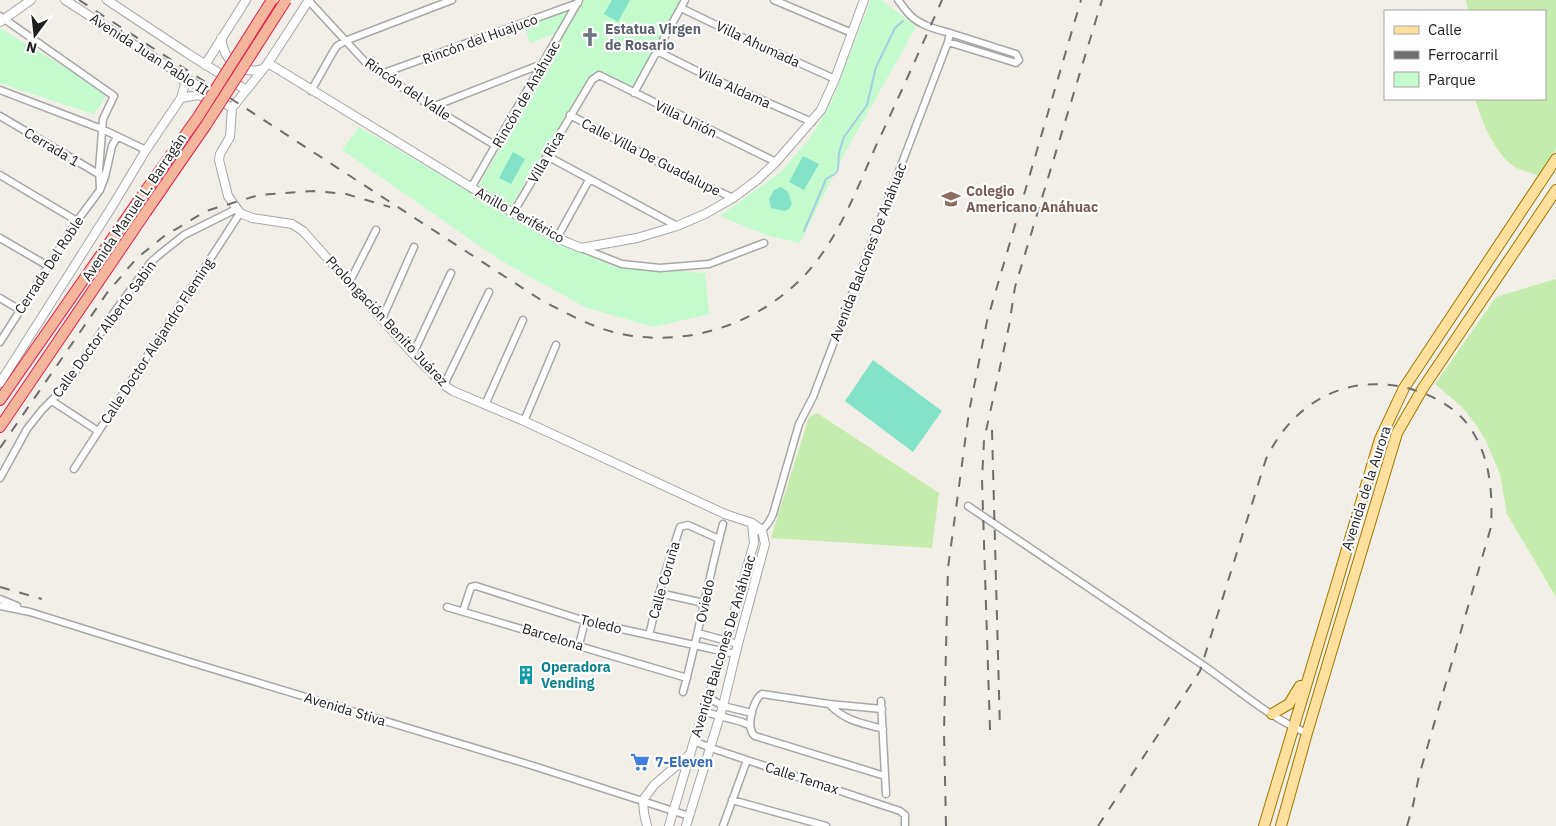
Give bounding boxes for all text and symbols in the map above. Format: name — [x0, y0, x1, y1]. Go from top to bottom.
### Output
street label: Avenida Juan Pablo II — [86, 9, 212, 99]
north arrow — [10, 10, 60, 60]
street label: Rincón del Huajuco — [420, 10, 540, 68]
legend — [1384, 10, 1546, 100]
street label: Villa Ahumada — [713, 17, 803, 72]
place label: Estatua Virgen de Rosario — [605, 20, 701, 54]
text: Calle — [1428, 20, 1462, 39]
church icon: Estatua Virgen de Rosario — [579, 26, 601, 48]
street label: Rincón de Anáhuac — [488, 37, 564, 151]
text: N — [24, 38, 39, 58]
text: Ferrocarril — [1428, 45, 1498, 64]
street label: Rincón del Valle — [361, 54, 455, 125]
street label: Villa Aldama — [695, 64, 774, 112]
text: Parque — [1428, 70, 1476, 89]
street label: Villa Unión — [652, 96, 720, 142]
street label: Calle Villa De Guadalupe — [578, 114, 724, 200]
street label: Cerrada 1 — [21, 123, 83, 171]
street label: Villa Rica — [524, 127, 568, 186]
street label: Avenida Manuel L. Barragán — [78, 130, 190, 284]
street label: Avenida Balcones De Anáhuac — [826, 160, 910, 344]
place label: Colegio Americano Anáhuac — [966, 182, 1098, 216]
street label: Anillo Periférico — [472, 183, 568, 247]
school or university icon: Colegio Americano Anáhuac — [940, 188, 962, 210]
street label: Cerrada Del Roble — [11, 212, 88, 317]
street label: Prolongación Benito Juárez — [322, 252, 452, 390]
street label: Calle Doctor Alejandro Fleming — [97, 254, 218, 427]
street label: Calle Doctor Alberto Sabin — [48, 257, 160, 401]
street label: Avenida de la Aurora — [1337, 423, 1395, 552]
street label: Calle Coruña — [644, 539, 684, 621]
street label: Avenida Balcones De Anáhuac — [687, 553, 759, 739]
street label: Oviedo — [692, 577, 718, 624]
street label: Toledo — [578, 610, 624, 638]
street label: Barcelona — [520, 619, 586, 655]
place label: Operadora Vending — [541, 658, 611, 692]
building icon: Operadora Vending — [515, 664, 537, 686]
street label: Avenida Stiva — [302, 688, 388, 730]
supermarket icon: 7-Eleven — [629, 751, 651, 773]
place label: 7-Eleven — [655, 753, 713, 771]
street label: Calle Temax — [763, 758, 841, 798]

